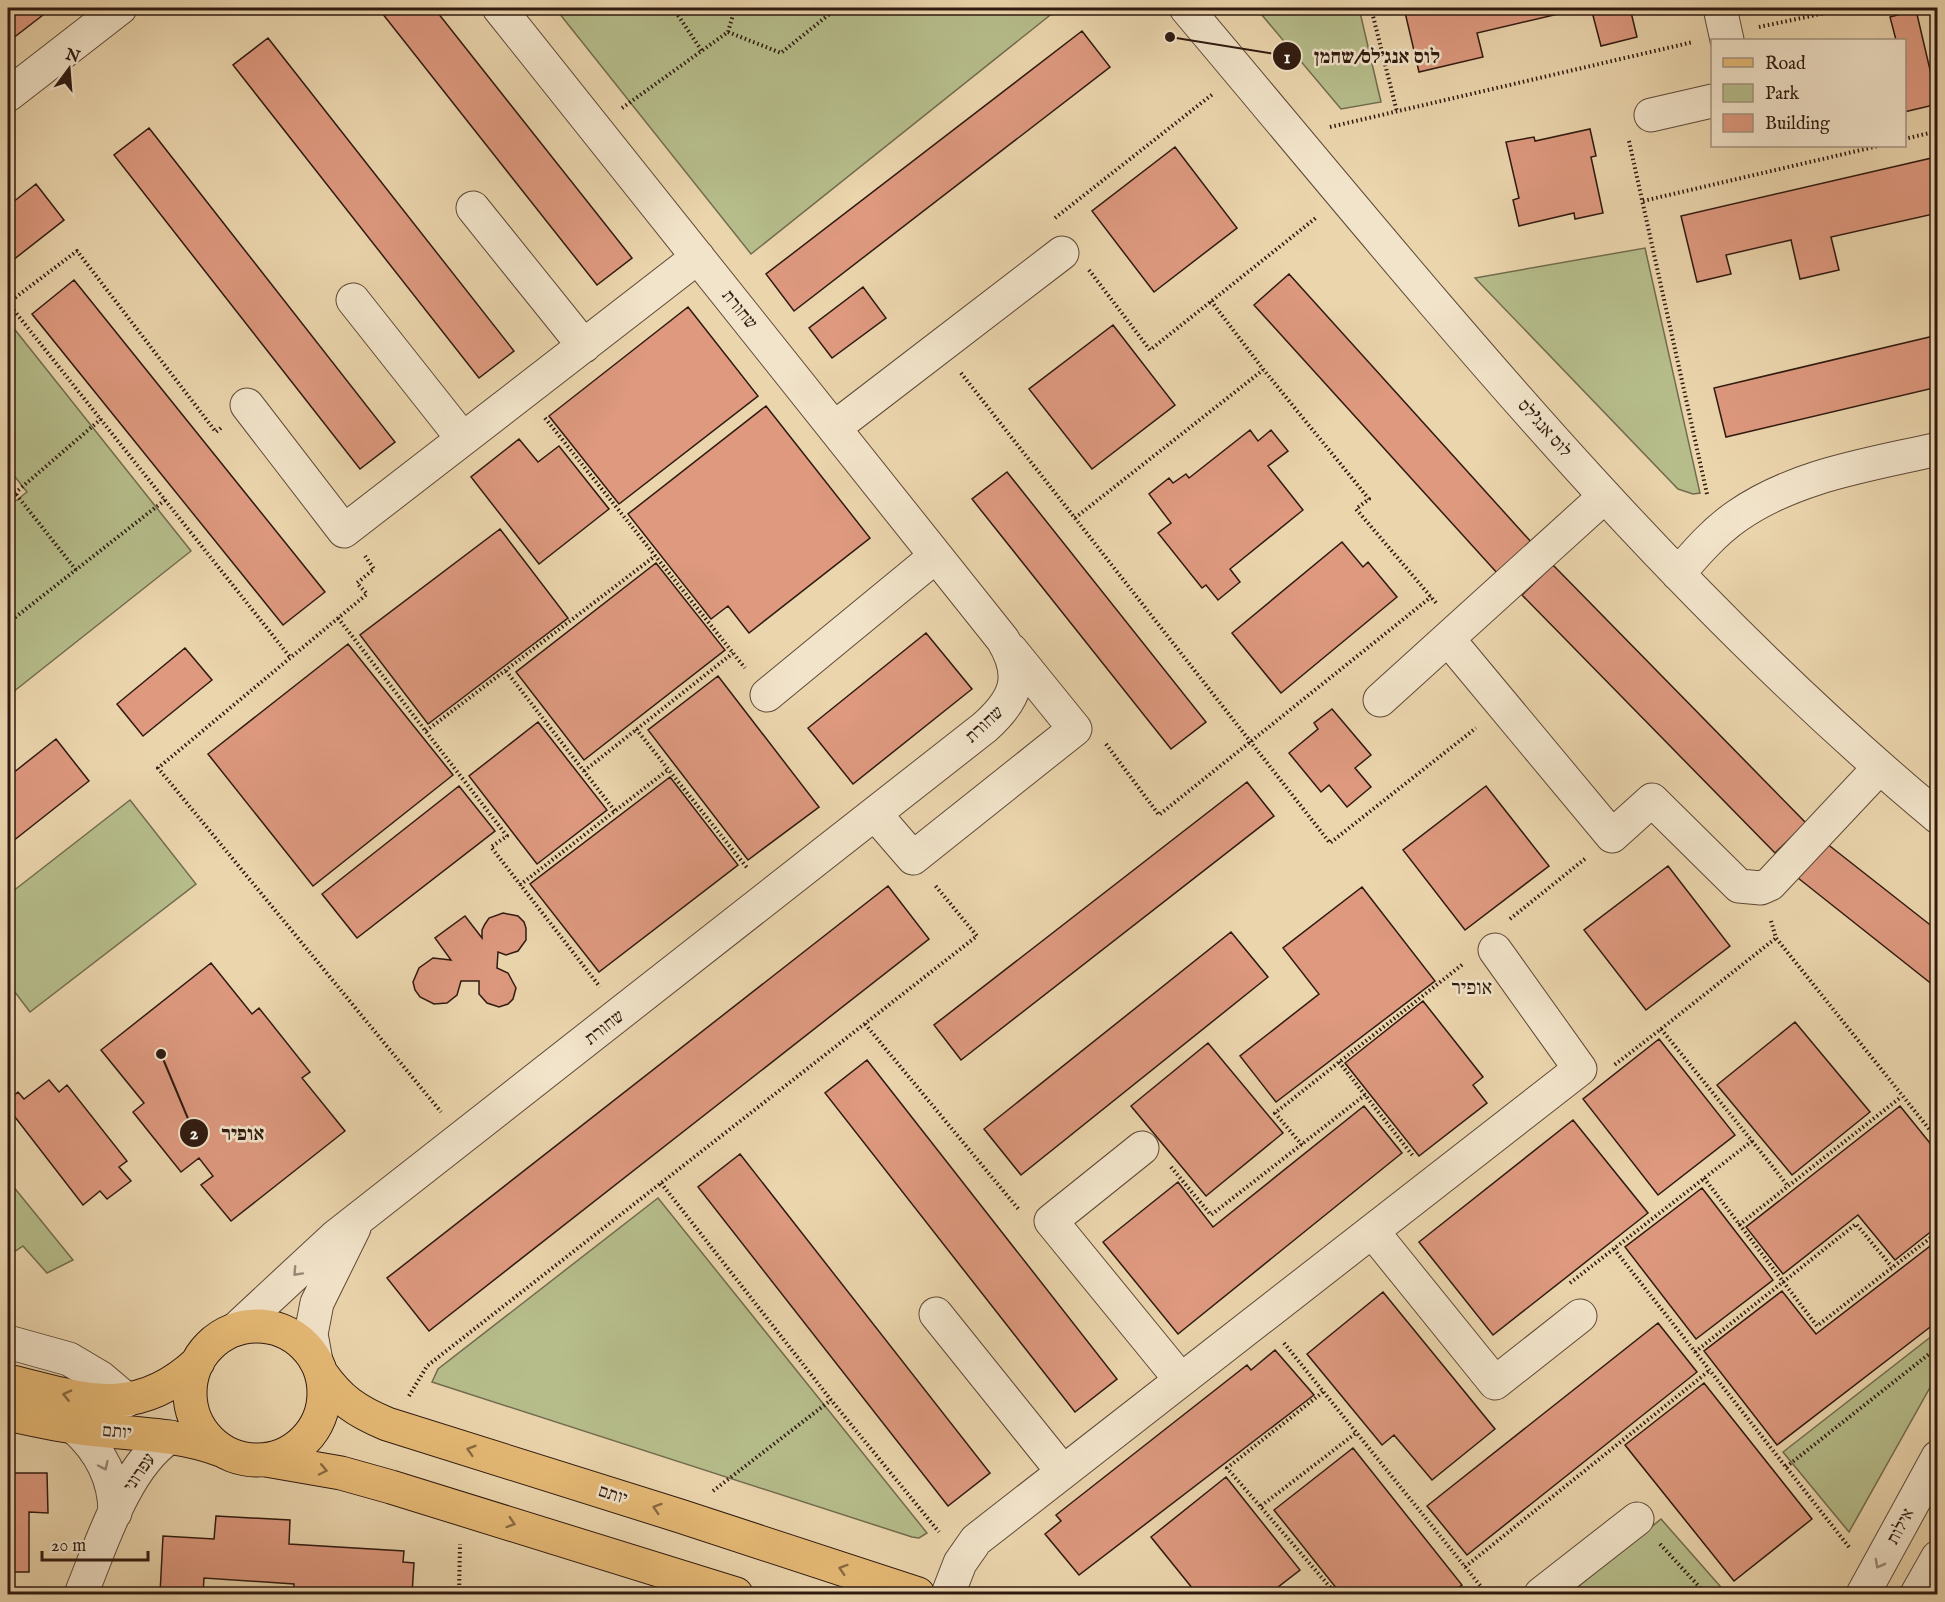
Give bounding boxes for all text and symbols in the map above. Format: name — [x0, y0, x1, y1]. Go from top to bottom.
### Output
callout: לוס אנג׳לס/שחמן — [1272, 37, 1452, 75]
north arrow — [39, 39, 99, 99]
legend — [1711, 39, 1906, 147]
text: N — [62, 45, 82, 68]
text: לוס אנג׳לס/שחמן — [1314, 45, 1440, 70]
text: 1 — [1284, 47, 1291, 70]
text: Road — [1765, 53, 1806, 76]
text: Park — [1765, 83, 1800, 106]
text: Building — [1765, 113, 1830, 136]
street label: שחורת — [716, 285, 762, 335]
street label: לוס אנג'לס — [1512, 395, 1576, 463]
street label: שחורת — [961, 701, 1009, 749]
district label: אופיר — [1452, 976, 1492, 1001]
street label: שחורת — [580, 1005, 630, 1051]
callout: אופיר — [179, 1114, 276, 1152]
text: אופיר — [222, 1122, 264, 1147]
text: 2 — [190, 1123, 199, 1146]
one-way arrow — [293, 1266, 304, 1276]
one-way arrow — [62, 1390, 72, 1403]
street label: יותם — [101, 1420, 133, 1445]
one-way arrow — [466, 1445, 477, 1457]
street label: עפרוני — [119, 1449, 161, 1497]
one-way arrow — [97, 1459, 109, 1470]
one-way arrow — [318, 1462, 328, 1475]
street label: יותם — [595, 1480, 630, 1511]
one-way arrow — [652, 1503, 663, 1516]
street label: אילות — [1882, 1505, 1920, 1549]
one-way arrow — [505, 1516, 516, 1528]
scale bar — [42, 1524, 148, 1562]
text: 20 m — [51, 1535, 86, 1558]
one-way arrow — [1875, 1558, 1886, 1568]
one-way arrow — [838, 1564, 849, 1576]

